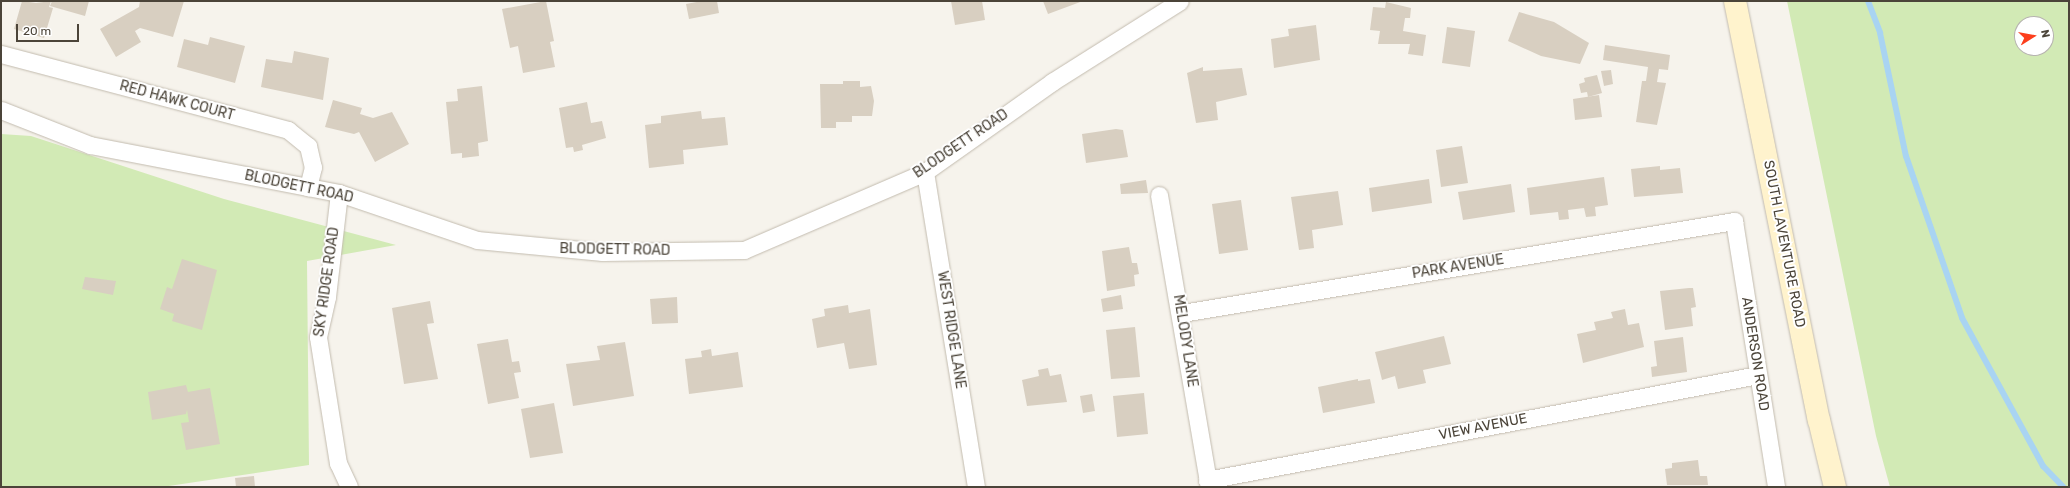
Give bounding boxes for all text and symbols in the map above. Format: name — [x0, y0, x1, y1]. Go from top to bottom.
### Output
scale bar — [18, 16, 81, 42]
north arrow — [2014, 16, 2054, 56]
text: 20 m — [23, 24, 51, 38]
text: N — [2038, 29, 2052, 39]
street label: RED HAWK COURT — [118, 78, 236, 124]
street label: BLODGETT ROAD — [910, 106, 1012, 182]
street label: SOUTH LAVENTURE ROAD — [1760, 159, 1808, 329]
street label: BLODGETT ROAD — [243, 167, 355, 207]
street label: SKY RIDGE ROAD — [311, 226, 343, 338]
street label: BLODGETT ROAD — [559, 241, 671, 259]
street label: PARK AVENUE — [1411, 251, 1505, 283]
street label: WEST RIDGE LANE — [933, 270, 969, 390]
street label: MELODY LANE — [1169, 293, 1201, 389]
street label: ANDERSON ROAD — [1738, 296, 1772, 412]
street label: VIEW AVENUE — [1437, 410, 1529, 444]

